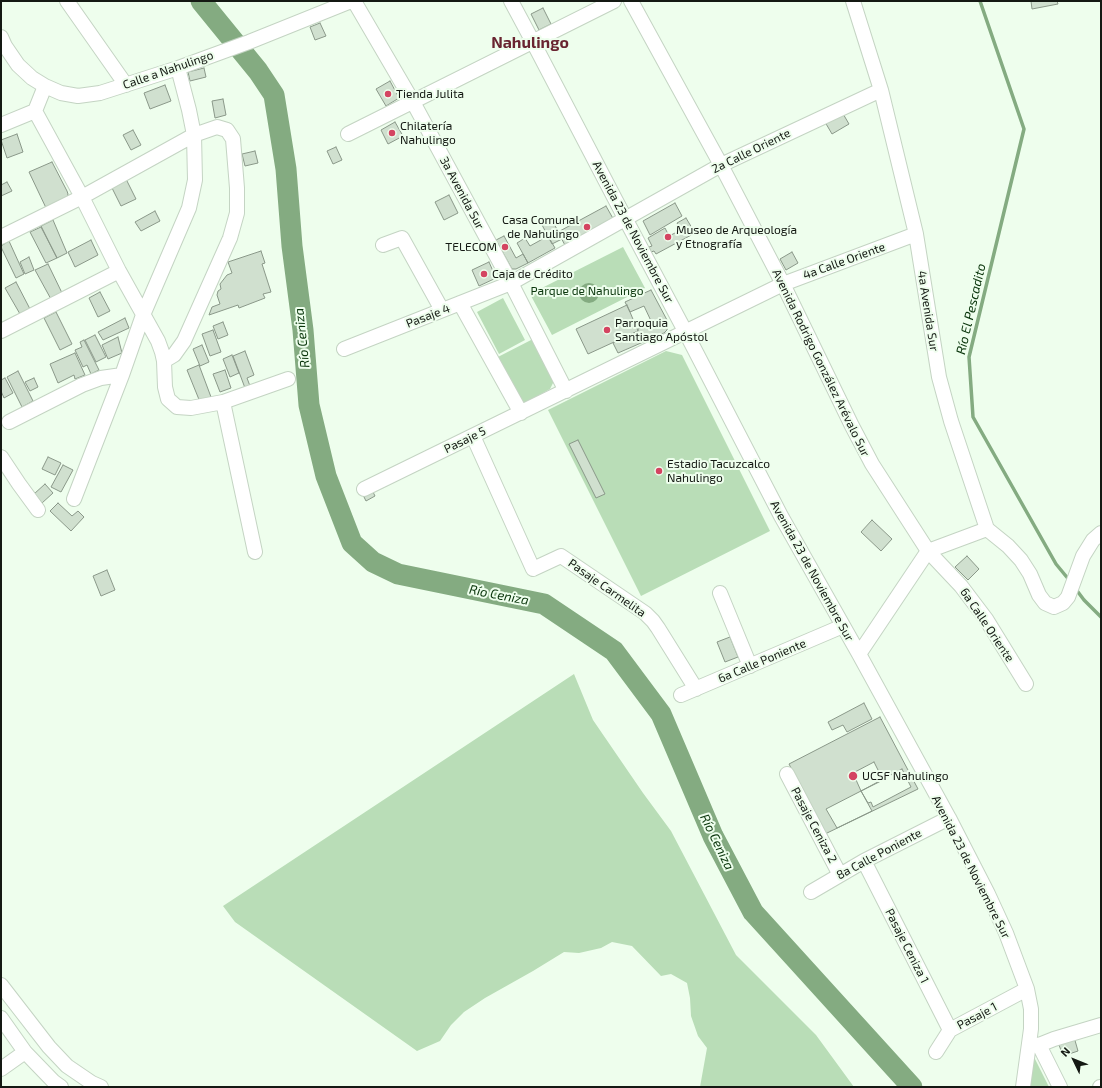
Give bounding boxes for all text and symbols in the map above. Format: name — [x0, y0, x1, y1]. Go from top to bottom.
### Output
district label: Nahulingo — [491, 33, 569, 53]
street label: Calle a Nahulingo — [121, 48, 215, 92]
place label: Tienda Julita — [396, 87, 464, 101]
marker: Tienda Julita — [383, 89, 393, 99]
place label: Chilatería Nahulingo — [400, 119, 456, 147]
street label: 2a Calle Oriente — [709, 126, 793, 176]
marker: Chilatería Nahulingo — [387, 128, 397, 138]
street label: 3a Avenida Sur — [437, 154, 487, 232]
street label: Avenida 23 de Noviembre Sur — [589, 159, 677, 305]
place label: Casa Comunal de Nahulingo — [502, 213, 579, 241]
marker: Casa Comunal de Nahulingo — [582, 222, 592, 232]
place label: Museo de Arqueología y Etnografía — [676, 223, 797, 251]
marker: Museo de Arqueología y Etnografía — [663, 232, 673, 242]
street label: 4a Calle Oriente — [801, 239, 887, 283]
place label: TELECOM — [445, 240, 497, 254]
marker: TELECOM — [500, 242, 510, 252]
water label: Río El Pescadito — [953, 262, 989, 356]
place label: Caja de Crédito — [492, 267, 573, 281]
street label: Avenida Rodrigo González Arévalo Sur — [769, 267, 873, 459]
marker: Caja de Crédito — [479, 269, 489, 279]
street label: 4a Avenida Sur — [915, 270, 941, 352]
park label: Parque de Nahulingo — [531, 284, 643, 298]
street label: Pasaje 4 — [404, 301, 452, 331]
water label: Río Ceniza — [291, 307, 313, 369]
place label: Parroquia Santiago Apóstol — [615, 316, 708, 344]
marker: Parroquia Santiago Apóstol — [602, 325, 612, 335]
street label: Pasaje 5 — [442, 424, 488, 456]
place label: Estadio Tacuzcalco Nahulingo — [667, 457, 770, 485]
marker: Estadio Tacuzcalco Nahulingo — [654, 466, 664, 476]
street label: Avenida 23 de Noviembre Sur — [767, 498, 857, 644]
street label: Pasaje Carmelita — [565, 556, 649, 620]
water label: Río Ceniza — [468, 582, 530, 608]
street label: 6a Calle Oriente — [957, 585, 1017, 665]
street label: 6a Calle Poniente — [716, 636, 808, 686]
place label: UCSF Nahulingo — [862, 769, 949, 783]
marker: UCSF Nahulingo — [847, 770, 859, 782]
street label: Pasaje Ceniza 2 — [788, 785, 840, 865]
street label: Avenida 23 de Noviembre Sur — [929, 793, 1013, 941]
water label: Río Ceniza — [697, 811, 737, 873]
street label: 8a Calle Poniente — [834, 825, 924, 883]
street label: Pasaje Ceniza 1 — [882, 906, 932, 986]
street label: Pasaje 1 — [955, 1000, 999, 1032]
north arrow — [1054, 1040, 1094, 1080]
text: N — [1057, 1044, 1072, 1059]

